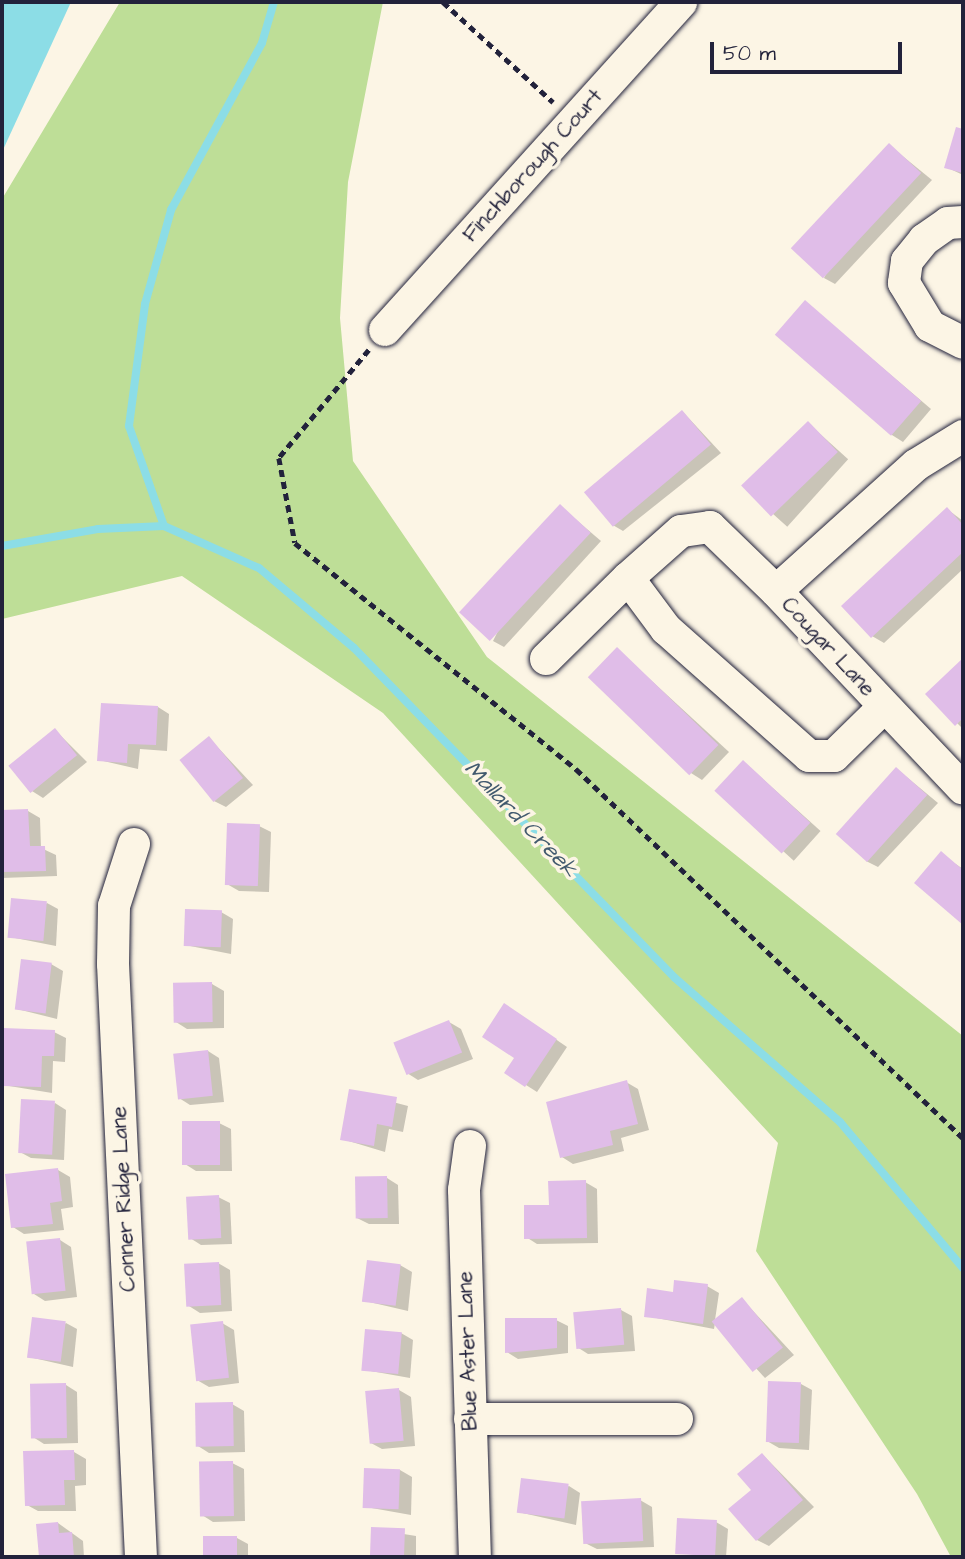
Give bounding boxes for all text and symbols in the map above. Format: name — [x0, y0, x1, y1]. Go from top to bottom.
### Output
scale bar — [713, 28, 906, 72]
text: 50 m — [723, 39, 776, 68]
street label: Finchborough Court — [458, 85, 608, 247]
street label: Cougar Lane — [776, 592, 880, 702]
water label: Mallard Creek — [459, 755, 583, 883]
street label: Conner Ridge Lane — [107, 1106, 141, 1292]
street label: Blue Aster Lane — [453, 1271, 483, 1431]

